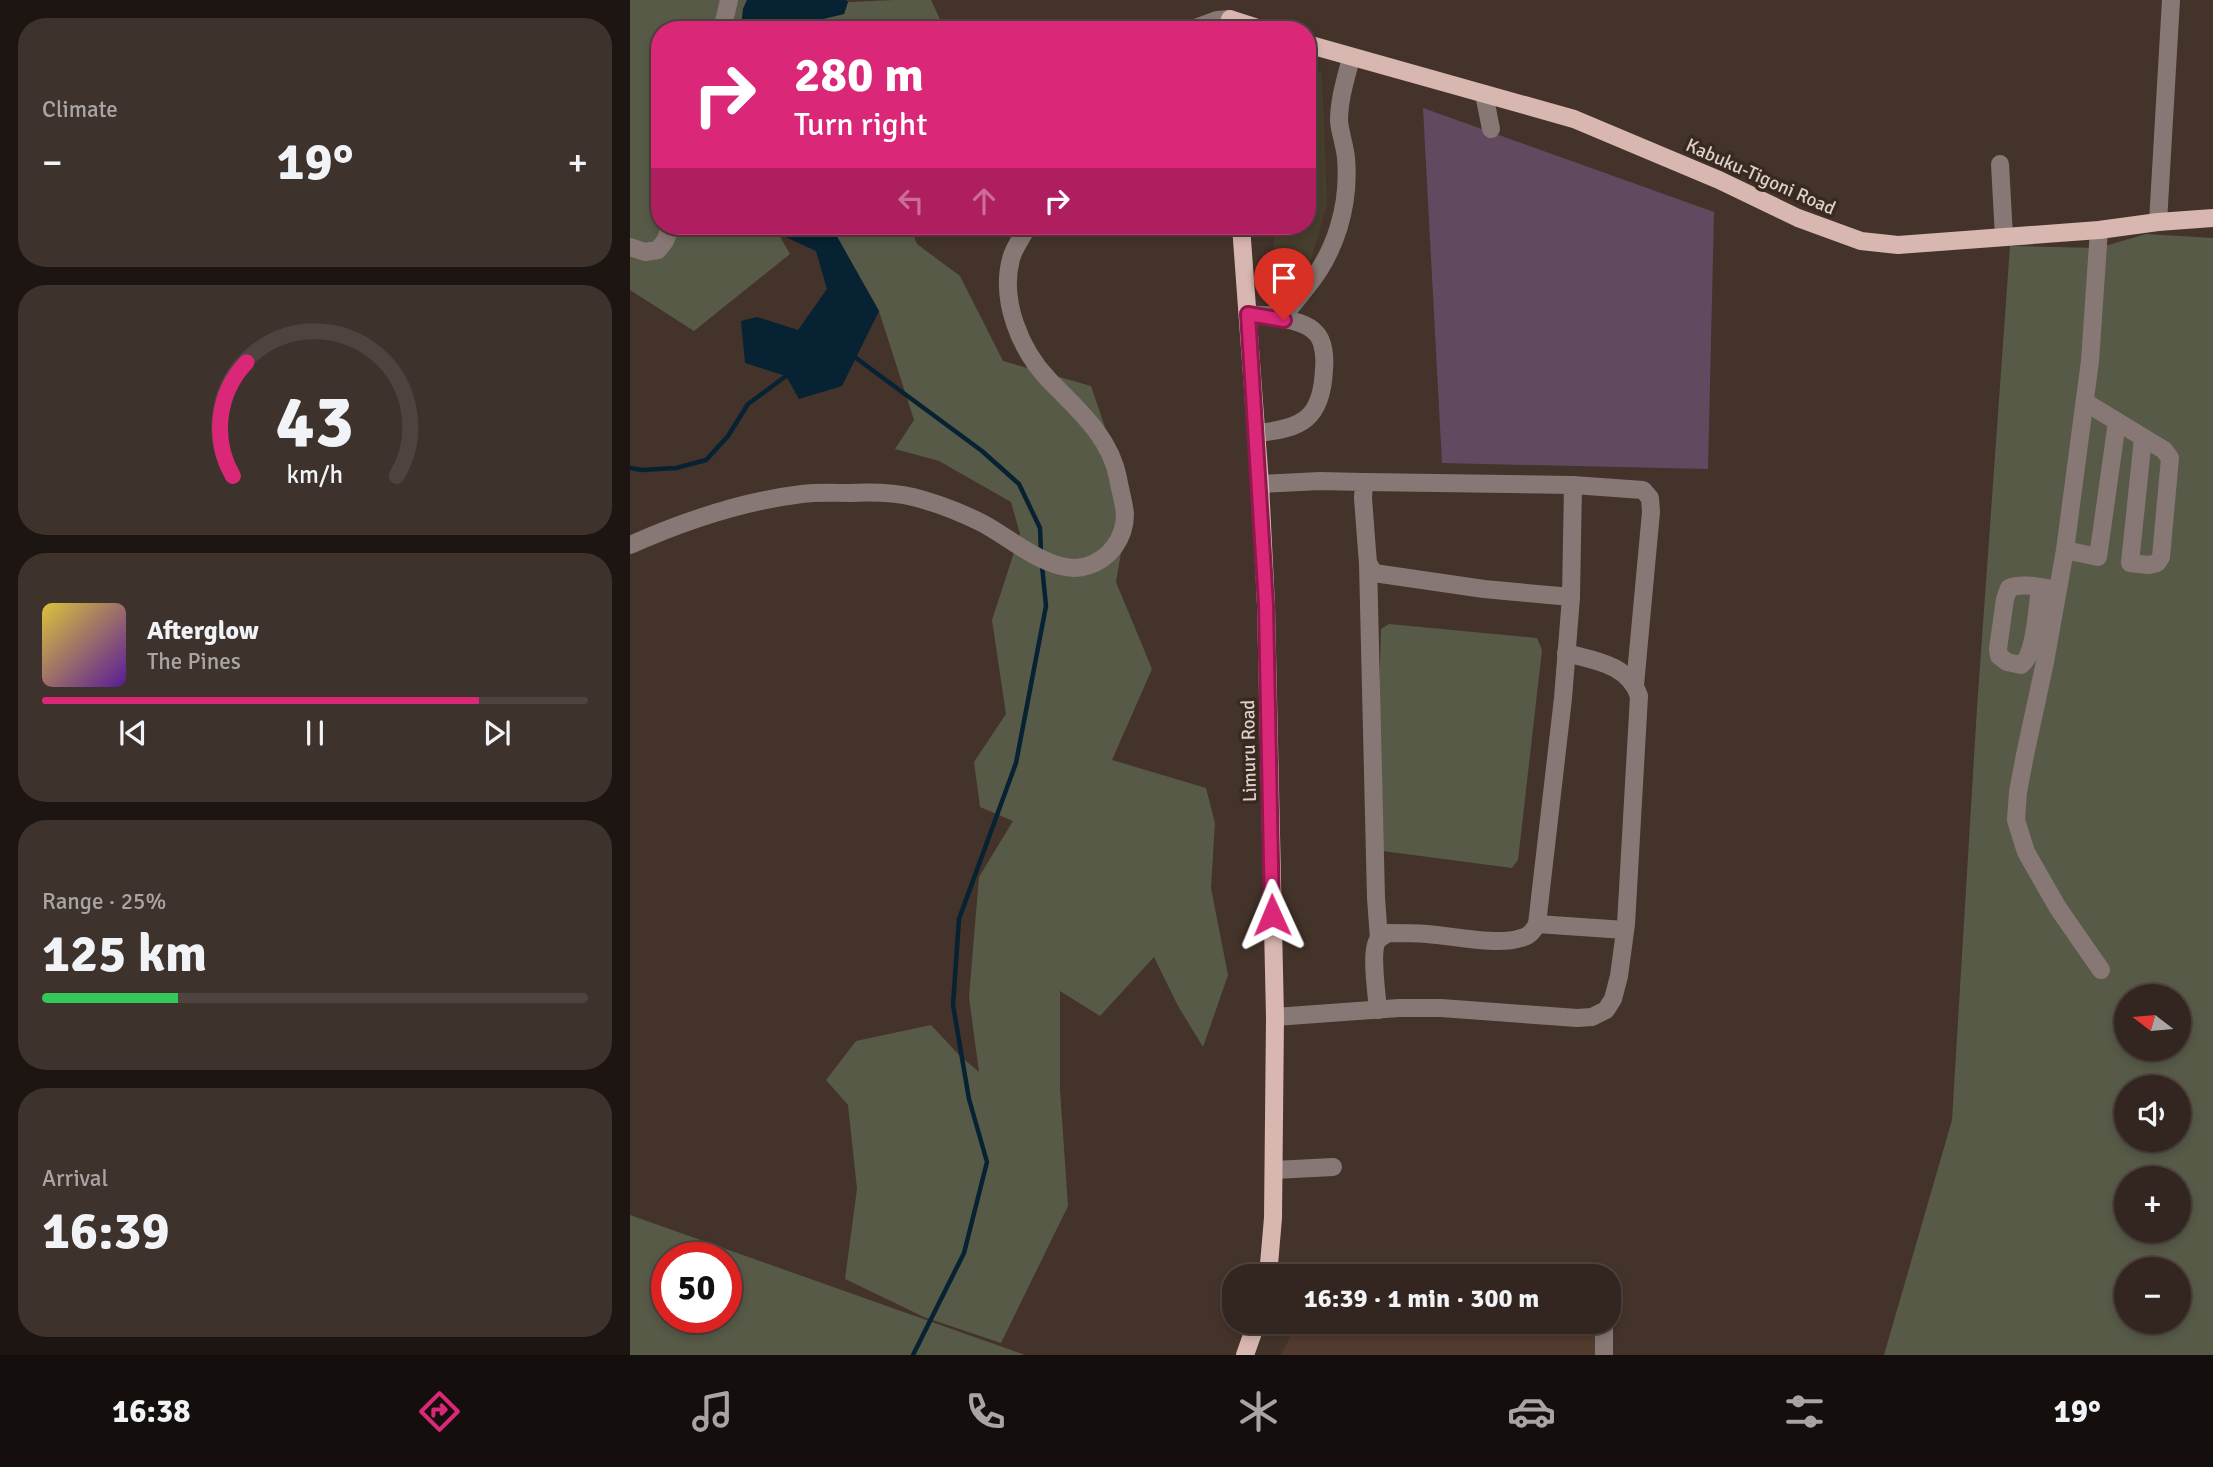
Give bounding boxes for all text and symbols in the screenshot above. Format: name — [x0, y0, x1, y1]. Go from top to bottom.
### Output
text: 280 m — [794, 45, 924, 105]
icon: right — [679, 49, 770, 140]
text: Climate — [42, 95, 118, 124]
text: Turn right — [794, 105, 927, 144]
text: 19° — [277, 130, 353, 194]
street label: Kabuku-Tigoni Road — [1682, 133, 1839, 221]
text: − — [42, 139, 63, 186]
text: + — [567, 139, 588, 186]
icon: left — [892, 182, 930, 220]
icon: ahead — [965, 182, 1003, 220]
icon: right — [1038, 182, 1076, 220]
pin — [1254, 248, 1314, 320]
icon: arrive — [1265, 259, 1303, 297]
text: 43 — [276, 379, 354, 468]
text: km/h — [287, 459, 343, 490]
text: Afterglow — [147, 615, 259, 647]
text: The Pines — [147, 647, 241, 676]
street label: Limuru Road — [1236, 700, 1262, 802]
icon: previous — [114, 714, 152, 752]
icon: pause — [296, 714, 334, 752]
icon: next — [478, 714, 516, 752]
position arrow — [1235, 878, 1309, 952]
text: Range · 25% — [42, 887, 166, 916]
text: 125 km — [42, 922, 207, 986]
north arrow — [2114, 984, 2191, 1060]
map controls — [2114, 984, 2191, 1334]
button: sound — [2114, 1075, 2191, 1152]
text: Arrival — [42, 1164, 108, 1193]
button: + — [2114, 1166, 2191, 1243]
text: 16:39 — [42, 1199, 170, 1263]
speed limit sign: 50 — [651, 1242, 742, 1333]
button: − — [2114, 1257, 2191, 1334]
text: 16:39 · 1 min · 300 m — [1304, 1283, 1539, 1315]
icon: directions — [415, 1387, 464, 1436]
icon: music — [688, 1387, 737, 1436]
icon: phone — [961, 1387, 1010, 1436]
icon: climate — [1234, 1387, 1283, 1436]
icon: car — [1507, 1387, 1556, 1436]
icon: filters — [1780, 1387, 1829, 1436]
text: 16:38 — [112, 1392, 191, 1431]
text: 19° — [2053, 1392, 2101, 1431]

